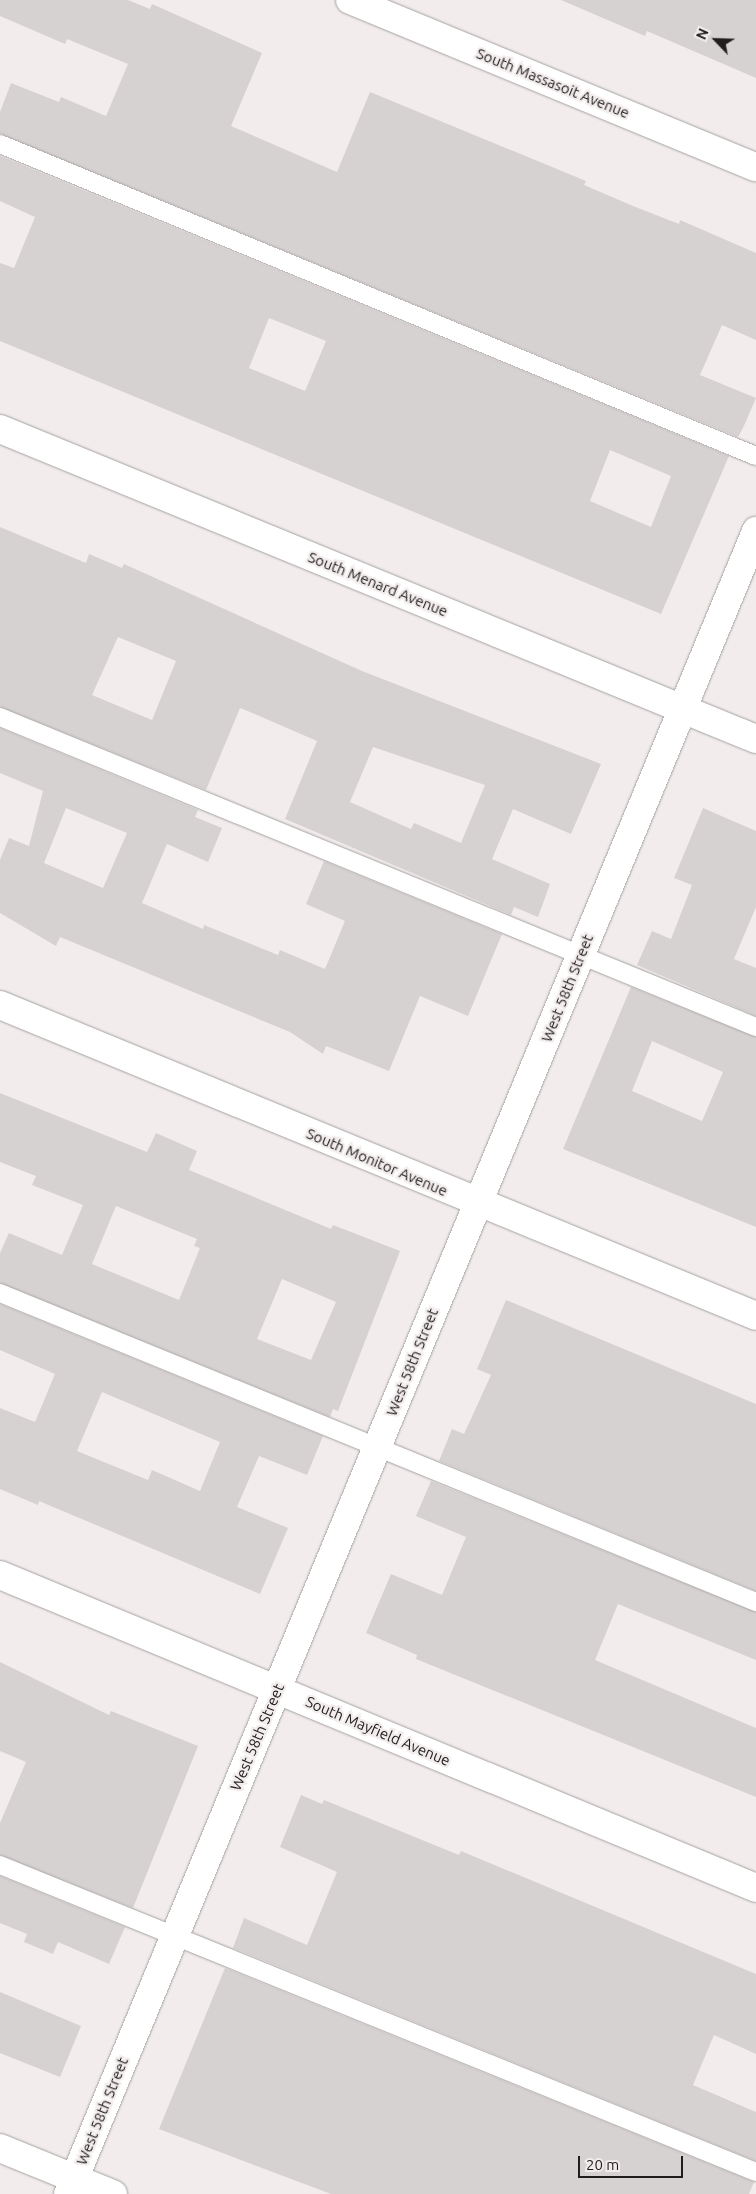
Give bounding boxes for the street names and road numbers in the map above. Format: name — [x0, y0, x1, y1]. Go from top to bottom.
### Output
street label: South Massasoit Avenue — [474, 44, 632, 122]
street label: South Menard Avenue — [306, 548, 450, 620]
street label: West 58th Street — [537, 932, 597, 1044]
street label: South Monitor Avenue — [304, 1124, 450, 1200]
street label: West 58th Street — [382, 1306, 442, 1418]
street label: West 58th Street — [226, 1681, 288, 1793]
street label: South Mayfield Avenue — [303, 1692, 453, 1770]
street label: West 58th Street — [72, 2055, 132, 2167]

